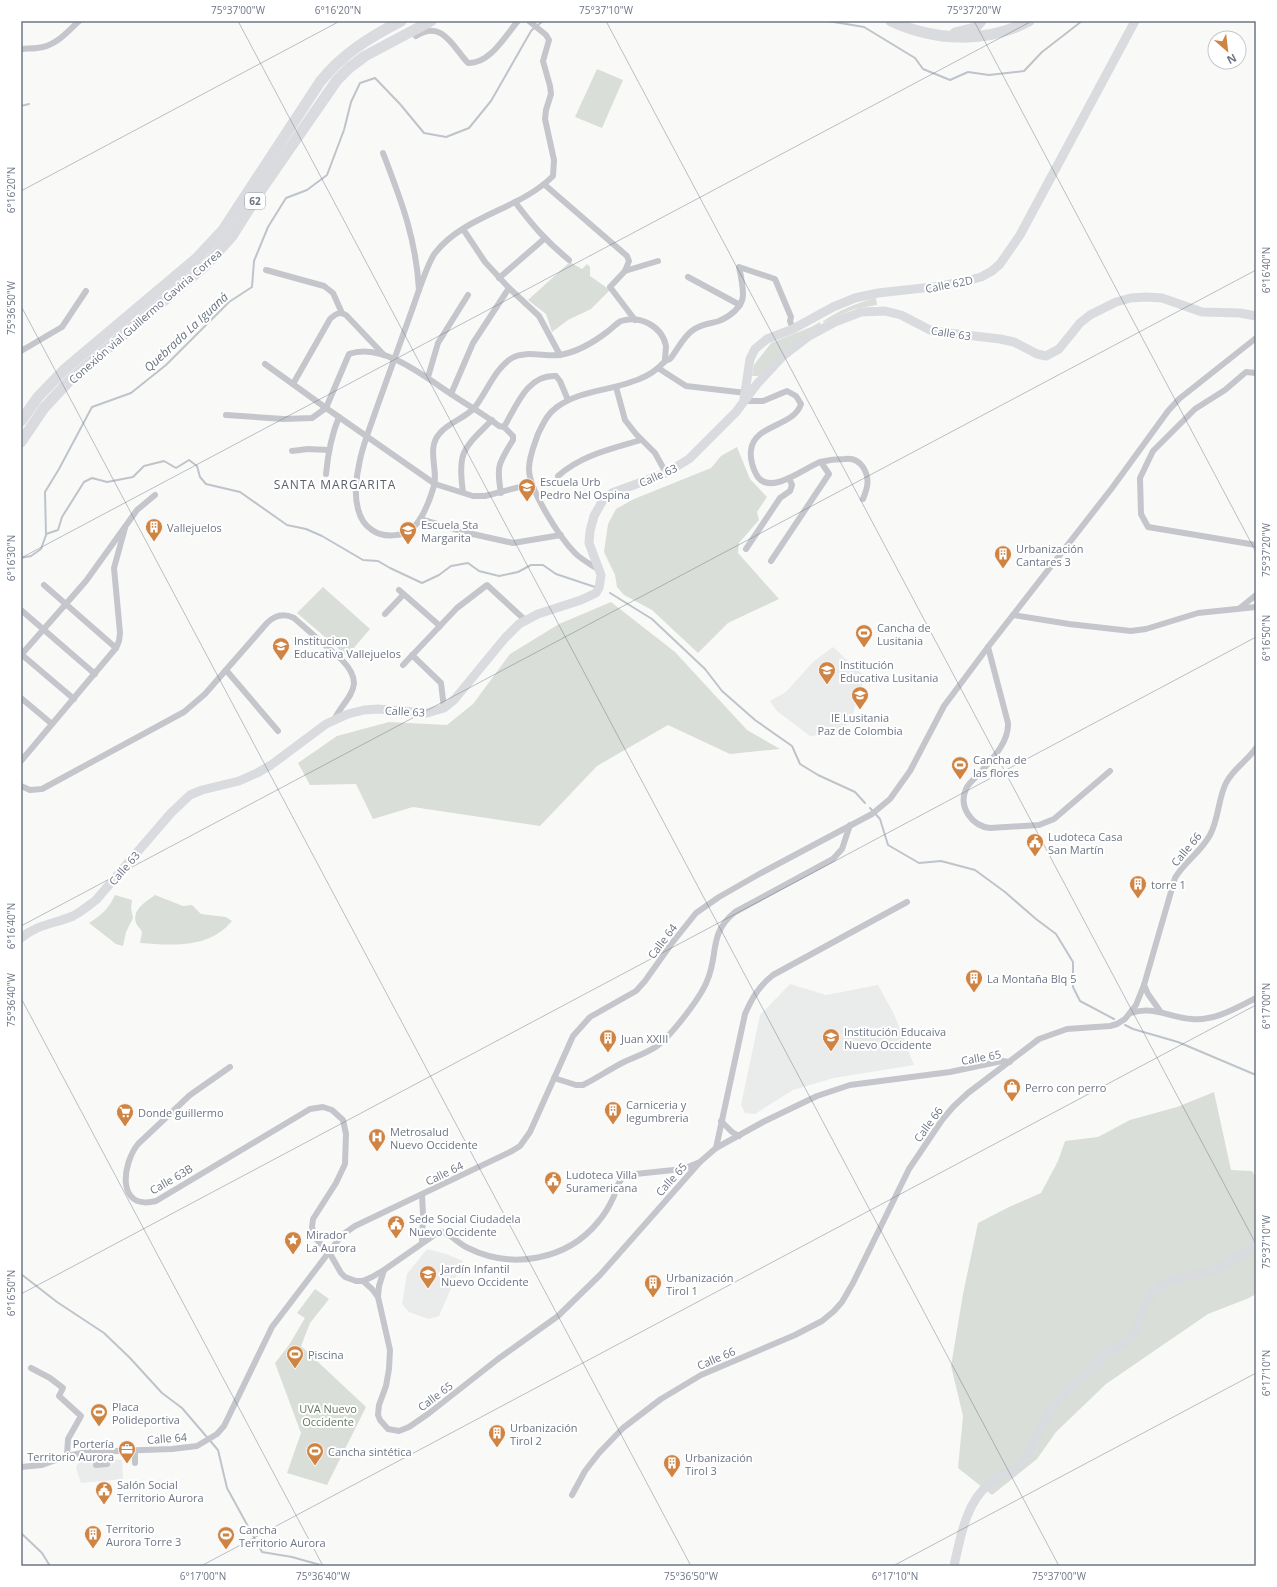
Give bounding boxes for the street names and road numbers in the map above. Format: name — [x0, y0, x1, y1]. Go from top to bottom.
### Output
road number: 62 — [245, 193, 265, 209]
street label: Conexión vial Guillermo Gaviria Correa — [65, 245, 225, 387]
street label: Calle 62D — [924, 272, 974, 296]
street label: Calle 63 — [930, 322, 972, 344]
street label: Calle 63 — [637, 460, 679, 490]
street label: Calle 63 — [385, 702, 425, 720]
street label: Calle 66 — [1167, 829, 1205, 869]
street label: Calle 63 — [105, 848, 143, 888]
street label: Calle 64 — [644, 920, 681, 962]
street label: Calle 65 — [960, 1046, 1002, 1068]
street label: Calle 66 — [910, 1103, 946, 1145]
street label: Calle 64 — [423, 1157, 466, 1189]
street label: Calle 65 — [652, 1159, 690, 1199]
street label: Calle 63B — [147, 1161, 195, 1197]
street label: Calle 66 — [695, 1343, 737, 1373]
street label: Calle 65 — [414, 1378, 456, 1414]
street label: Calle 64 — [146, 1429, 188, 1447]

